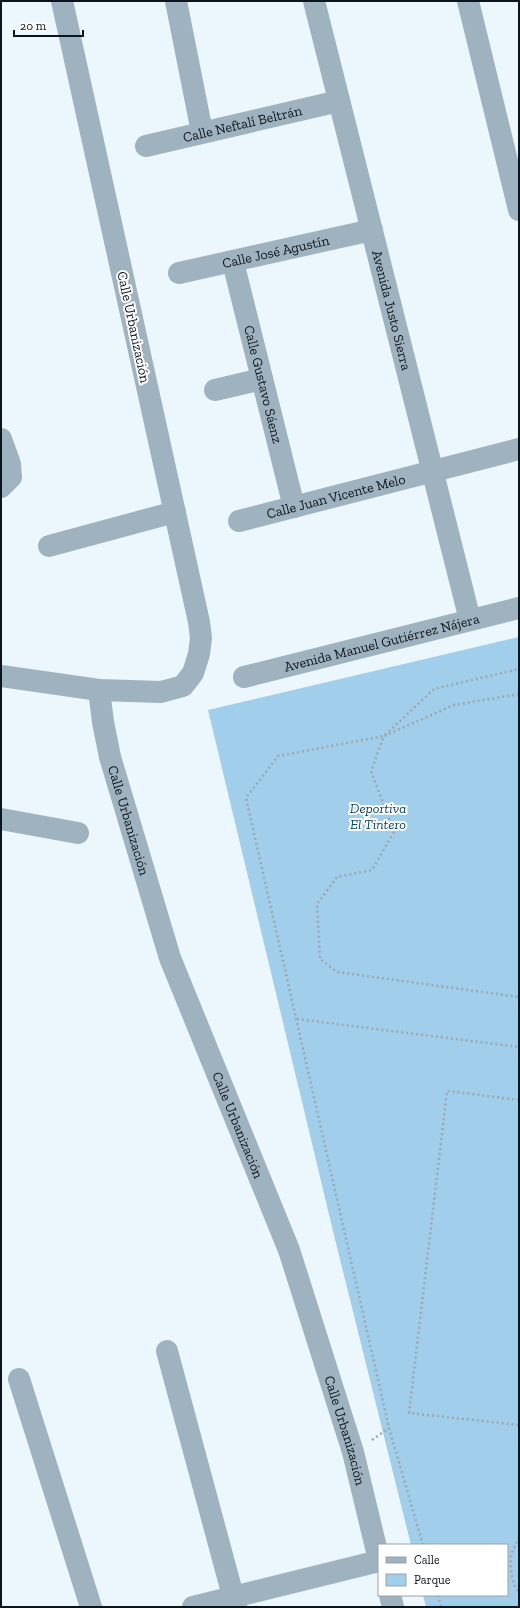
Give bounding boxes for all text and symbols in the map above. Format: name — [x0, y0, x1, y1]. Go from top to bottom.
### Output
scale bar — [14, 12, 83, 38]
text: 20 m — [20, 19, 47, 33]
street label: Calle Neftalí Beltrán — [181, 102, 304, 146]
street label: Calle José Agustín — [221, 232, 331, 272]
street label: Avenida Justo Sierra — [368, 249, 415, 373]
street label: Calle Urbanización — [113, 270, 154, 384]
street label: Calle Gustavo Sáenz — [240, 324, 286, 446]
street label: Calle Juan Vicente Melo — [265, 471, 407, 523]
street label: Avenida Manuel Gutiérrez Nájera — [282, 610, 482, 676]
street label: Calle Urbanización — [104, 764, 153, 877]
park label: Deportiva El Tintero — [350, 800, 406, 833]
street label: Calle Urbanización — [208, 1069, 267, 1181]
street label: Calle Urbanización — [320, 1374, 369, 1487]
legend — [378, 1544, 508, 1596]
text: Calle — [414, 1553, 440, 1567]
text: Parque — [414, 1573, 451, 1587]

